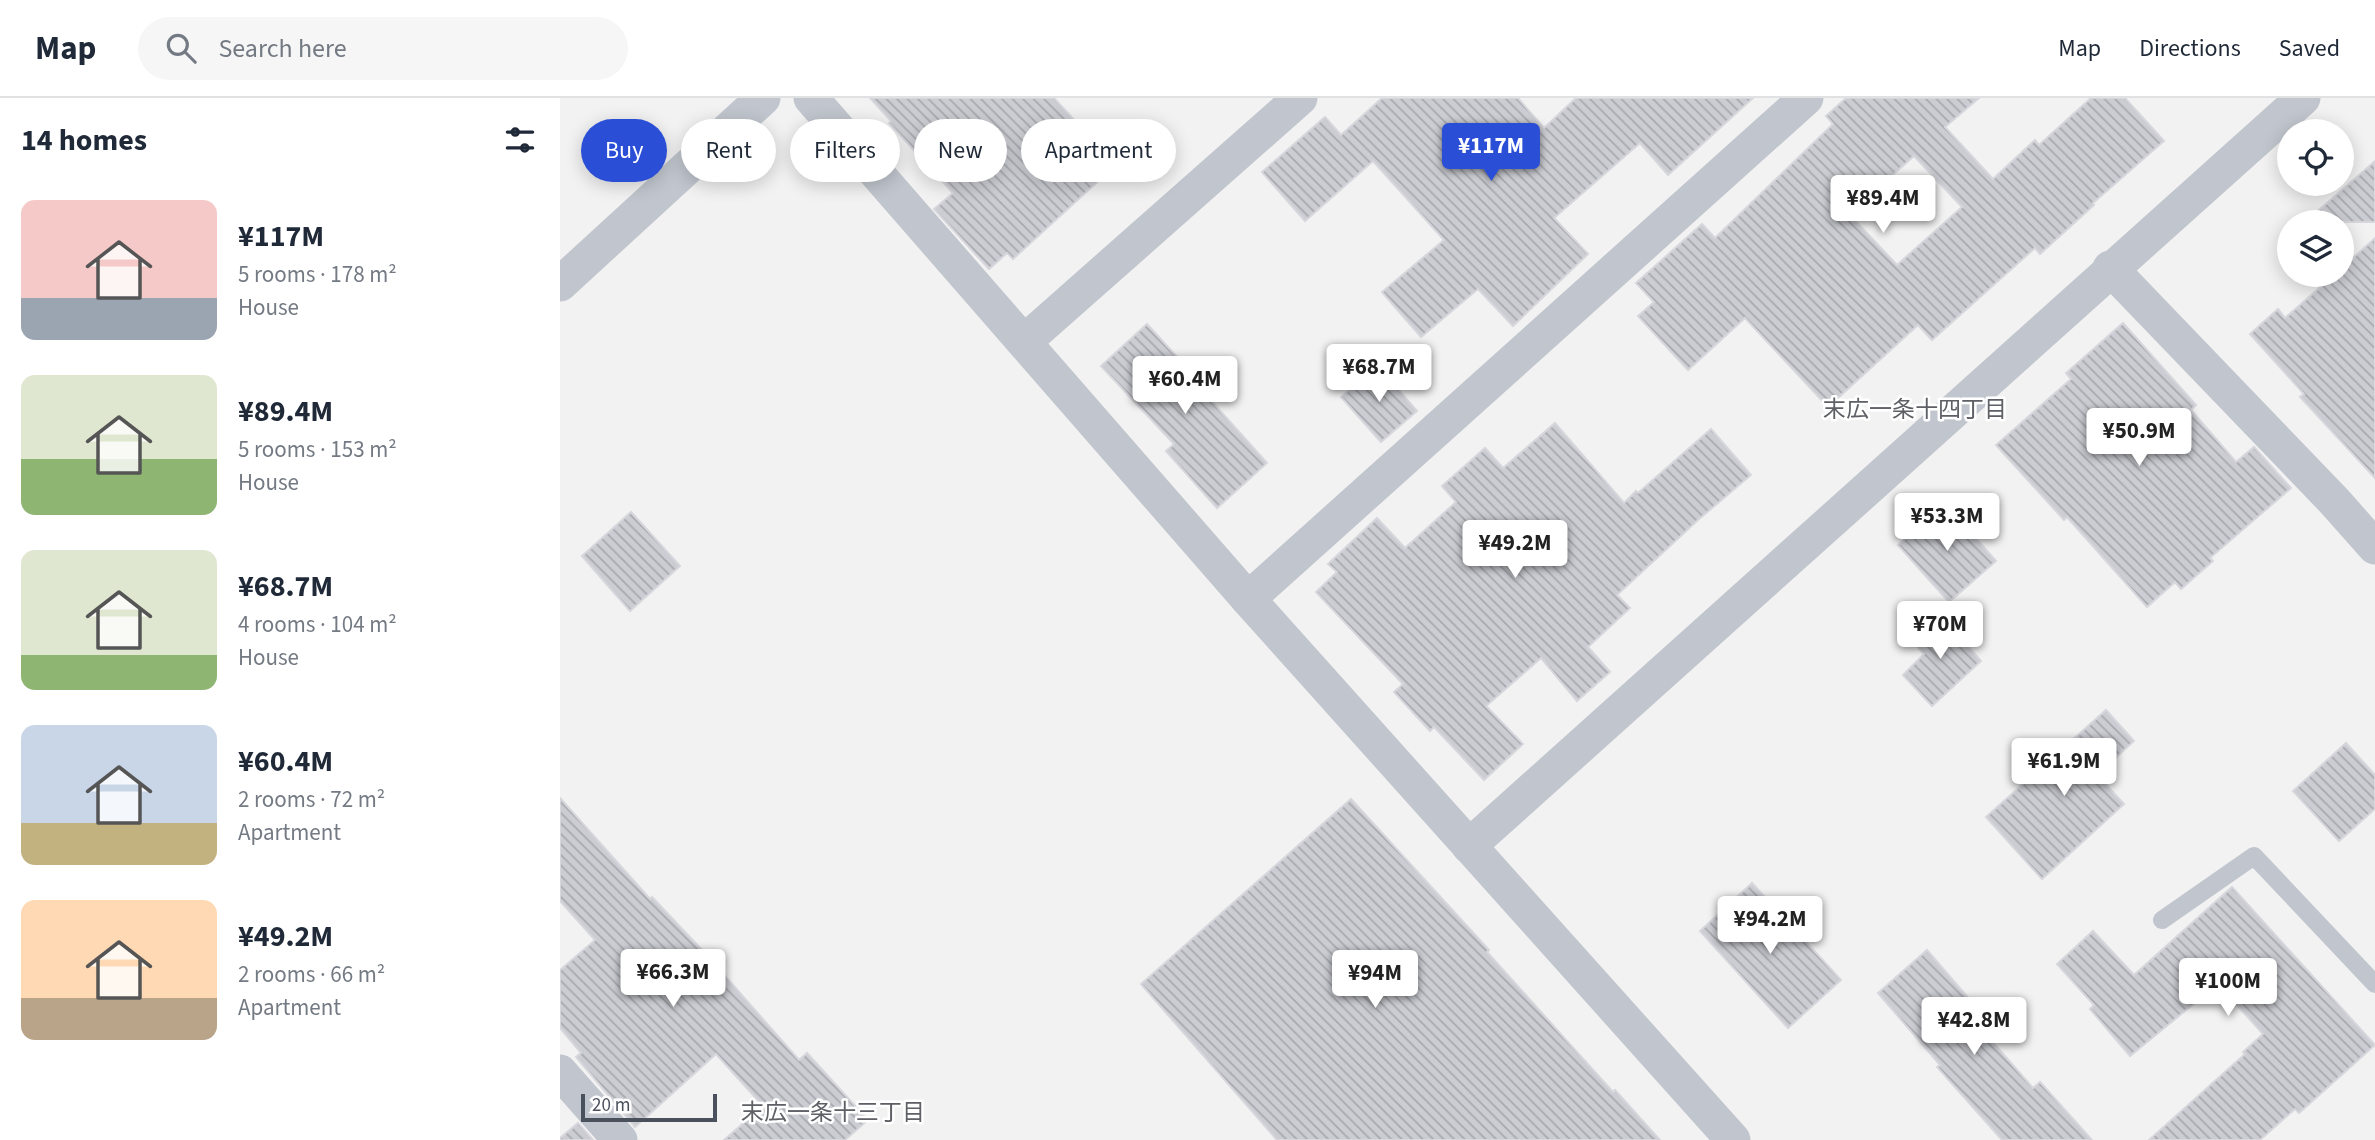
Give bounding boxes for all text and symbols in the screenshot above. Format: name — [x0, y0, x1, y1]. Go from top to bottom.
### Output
search box — [138, 17, 628, 80]
text: Map — [35, 25, 96, 72]
icon: search — [162, 29, 200, 67]
text: Search here — [218, 30, 347, 67]
text: Map — [2058, 31, 2101, 66]
text: Directions — [2139, 31, 2241, 66]
text: Saved — [2279, 31, 2340, 66]
text: 14 homes — [21, 119, 147, 162]
chip: Buy — [581, 119, 667, 182]
chip: Rent — [681, 119, 776, 182]
chip: Filters — [790, 119, 900, 182]
chip: New — [914, 119, 1007, 182]
chip: Apartment — [1021, 119, 1176, 182]
map controls — [2277, 119, 2354, 287]
button: locate — [2277, 119, 2354, 196]
icon: filters — [501, 121, 539, 159]
pin: ¥117M — [1442, 123, 1540, 183]
text: ¥117M — [1458, 129, 1524, 162]
pin: ¥89.4M — [1826, 176, 1940, 235]
text: ¥89.4M — [1846, 181, 1920, 214]
button: layers — [2277, 210, 2354, 287]
text: ¥117M — [238, 215, 324, 258]
icon: home — [77, 228, 161, 312]
text: 5 rooms · 178 m² — [238, 258, 397, 291]
text: House — [238, 291, 299, 324]
pin: ¥68.7M — [1322, 344, 1436, 404]
text: ¥68.7M — [1342, 350, 1416, 383]
pin: ¥60.4M — [1128, 356, 1242, 416]
text: ¥60.4M — [1148, 362, 1222, 395]
text: ¥89.4M — [238, 390, 333, 433]
district label: 末広一条十四丁目 — [1823, 393, 2007, 426]
icon: home — [77, 403, 161, 487]
pin: ¥50.9M — [2082, 408, 2196, 468]
text: ¥50.9M — [2102, 414, 2176, 447]
text: 5 rooms · 153 m² — [238, 433, 397, 466]
text: House — [238, 466, 299, 499]
pin: ¥53.3M — [1890, 494, 2004, 553]
text: ¥53.3M — [1910, 499, 1984, 532]
pin: ¥49.2M — [1458, 520, 1572, 580]
text: ¥49.2M — [1478, 526, 1552, 559]
text: ¥68.7M — [238, 565, 333, 608]
icon: home — [77, 578, 161, 662]
pin: ¥70M — [1899, 602, 1981, 661]
text: ¥70M — [1913, 607, 1967, 640]
text: 4 rooms · 104 m² — [238, 608, 397, 641]
text: House — [238, 641, 299, 674]
pin: ¥61.9M — [2007, 738, 2121, 798]
text: ¥60.4M — [238, 740, 333, 783]
text: ¥61.9M — [2027, 744, 2101, 777]
icon: home — [77, 753, 161, 837]
text: 2 rooms · 72 m² — [238, 783, 385, 816]
text: Apartment — [238, 816, 341, 849]
pin: ¥94.2M — [1713, 896, 1827, 956]
text: ¥94.2M — [1733, 902, 1807, 935]
text: ¥49.2M — [238, 915, 333, 958]
icon: home — [77, 928, 161, 1012]
pin: ¥66.3M — [616, 950, 730, 1009]
pin: ¥94M — [1334, 950, 1416, 1010]
text: ¥66.3M — [636, 955, 710, 988]
text: ¥94M — [1348, 956, 1402, 989]
text: 2 rooms · 66 m² — [238, 958, 385, 991]
pin: ¥100M — [2179, 958, 2277, 1018]
text: ¥100M — [2195, 964, 2261, 997]
text: Apartment — [238, 991, 341, 1024]
pin: ¥42.8M — [1917, 998, 2031, 1057]
text: ¥42.8M — [1937, 1003, 2011, 1036]
scale bar — [581, 1091, 718, 1123]
text: 20 m — [592, 1092, 630, 1119]
district label: 末広一条十三丁目 — [741, 1096, 925, 1129]

